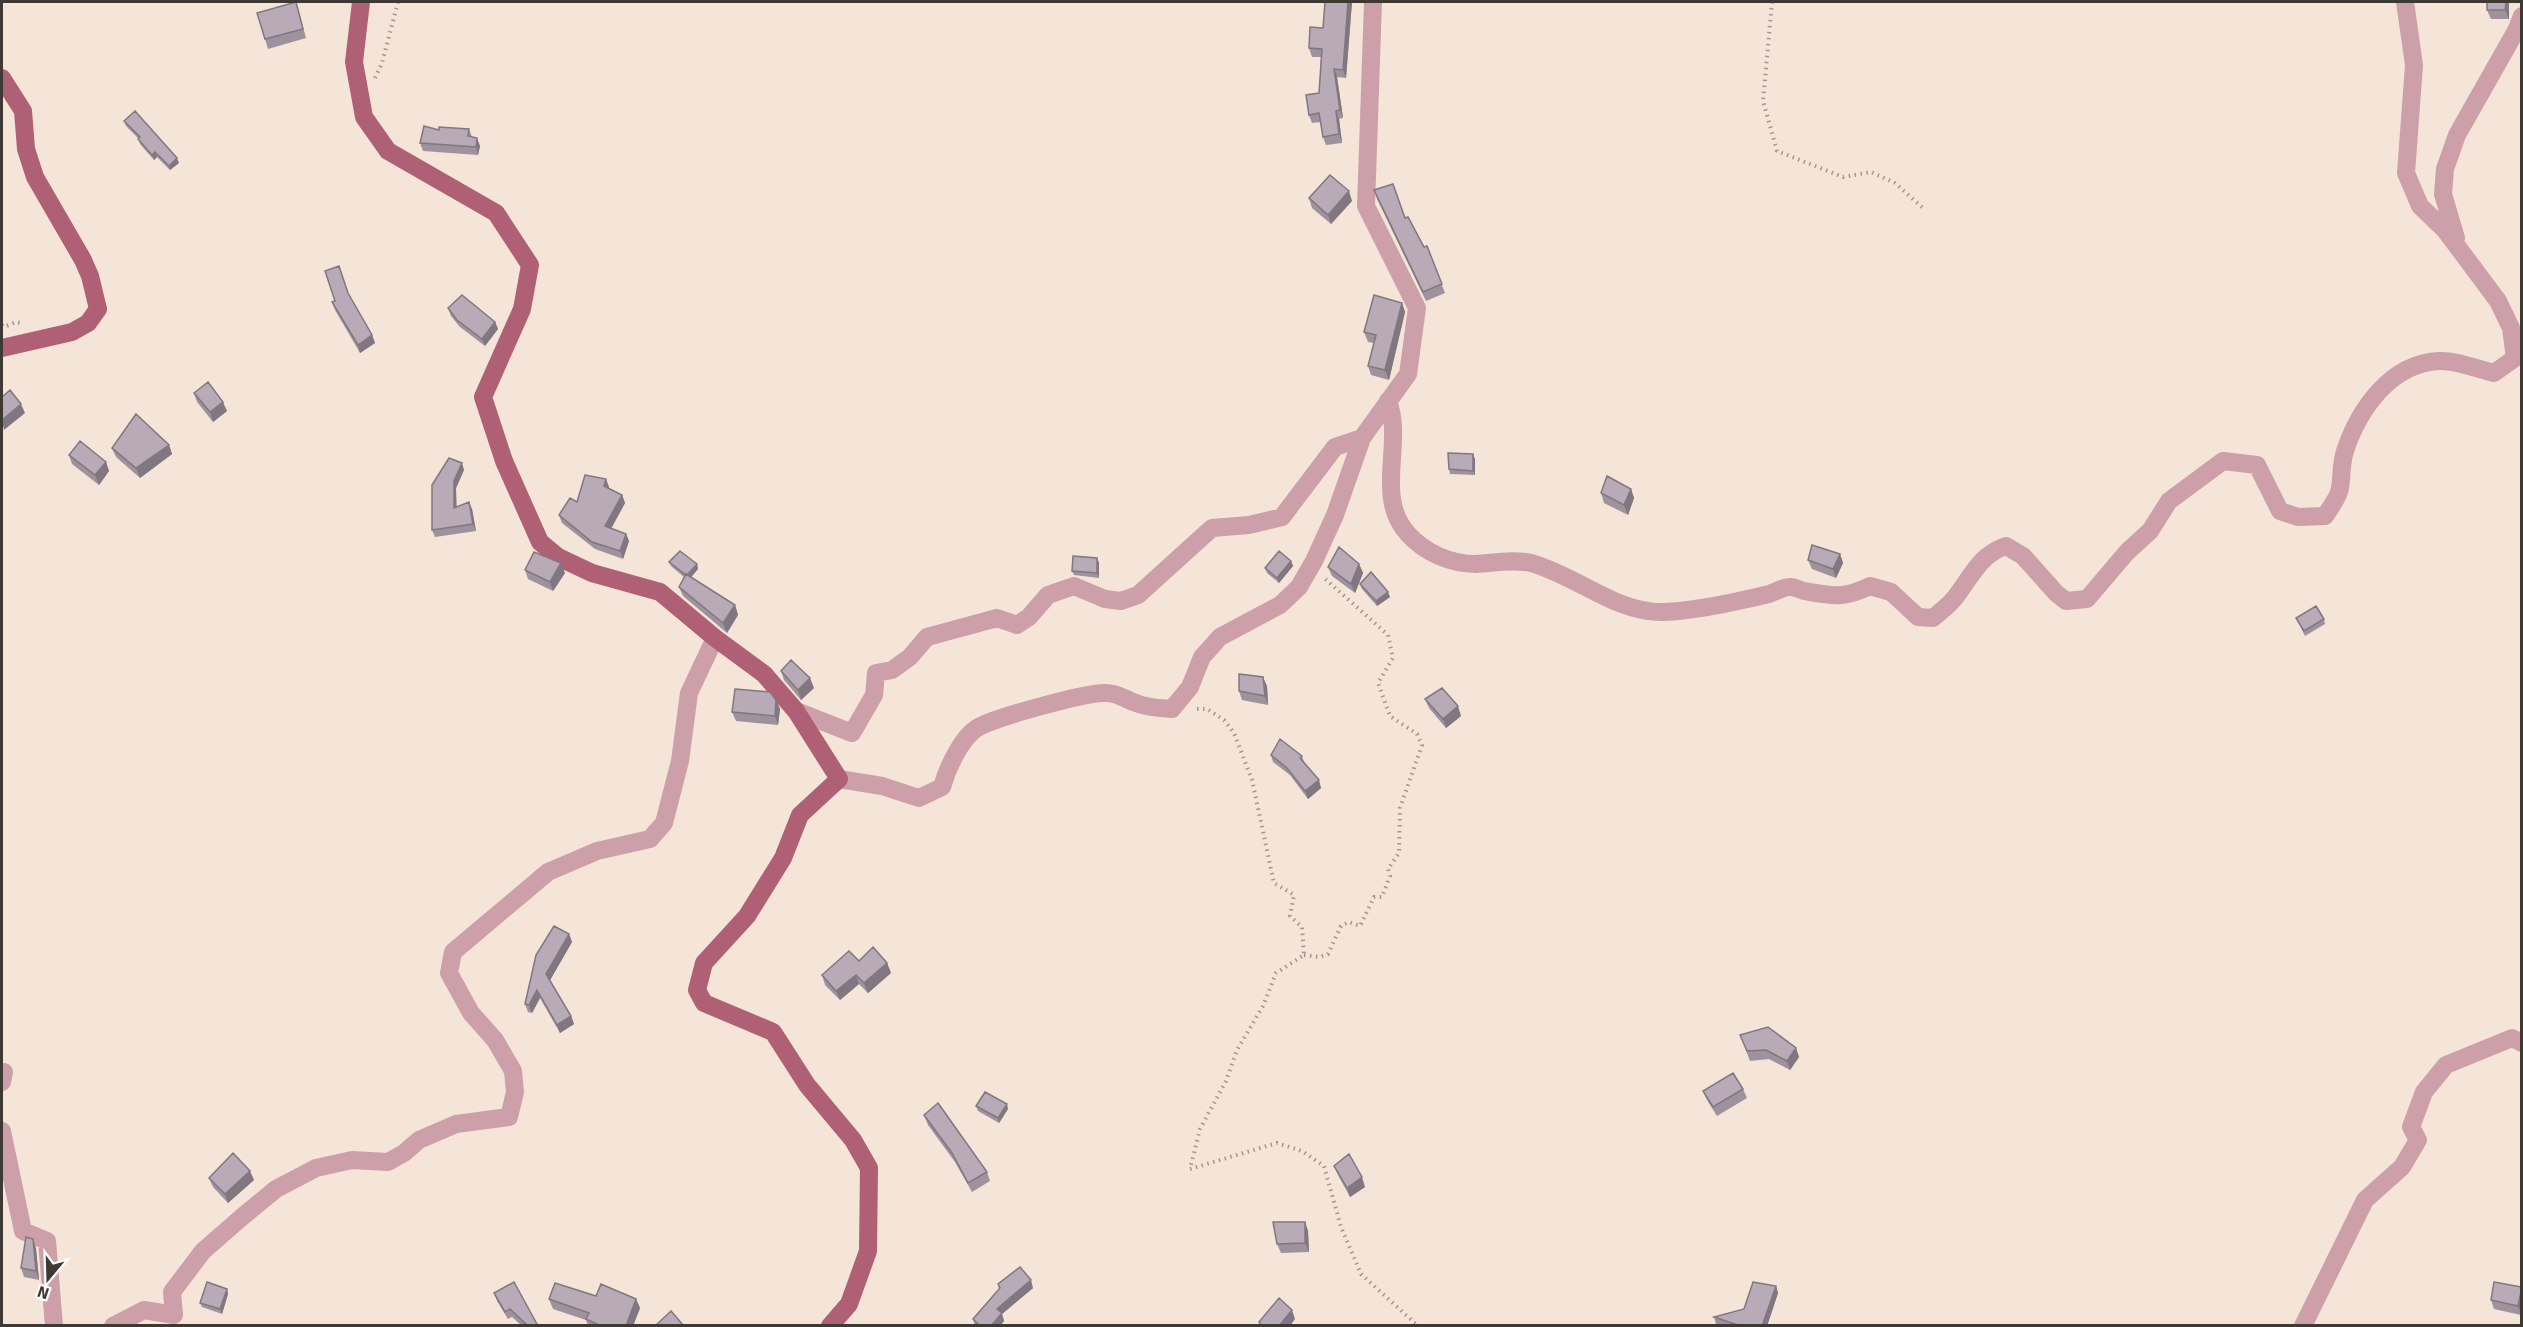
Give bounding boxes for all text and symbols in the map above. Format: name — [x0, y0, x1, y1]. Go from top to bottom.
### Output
north arrow — [18, 1249, 78, 1309]
text: N — [35, 1281, 52, 1304]

